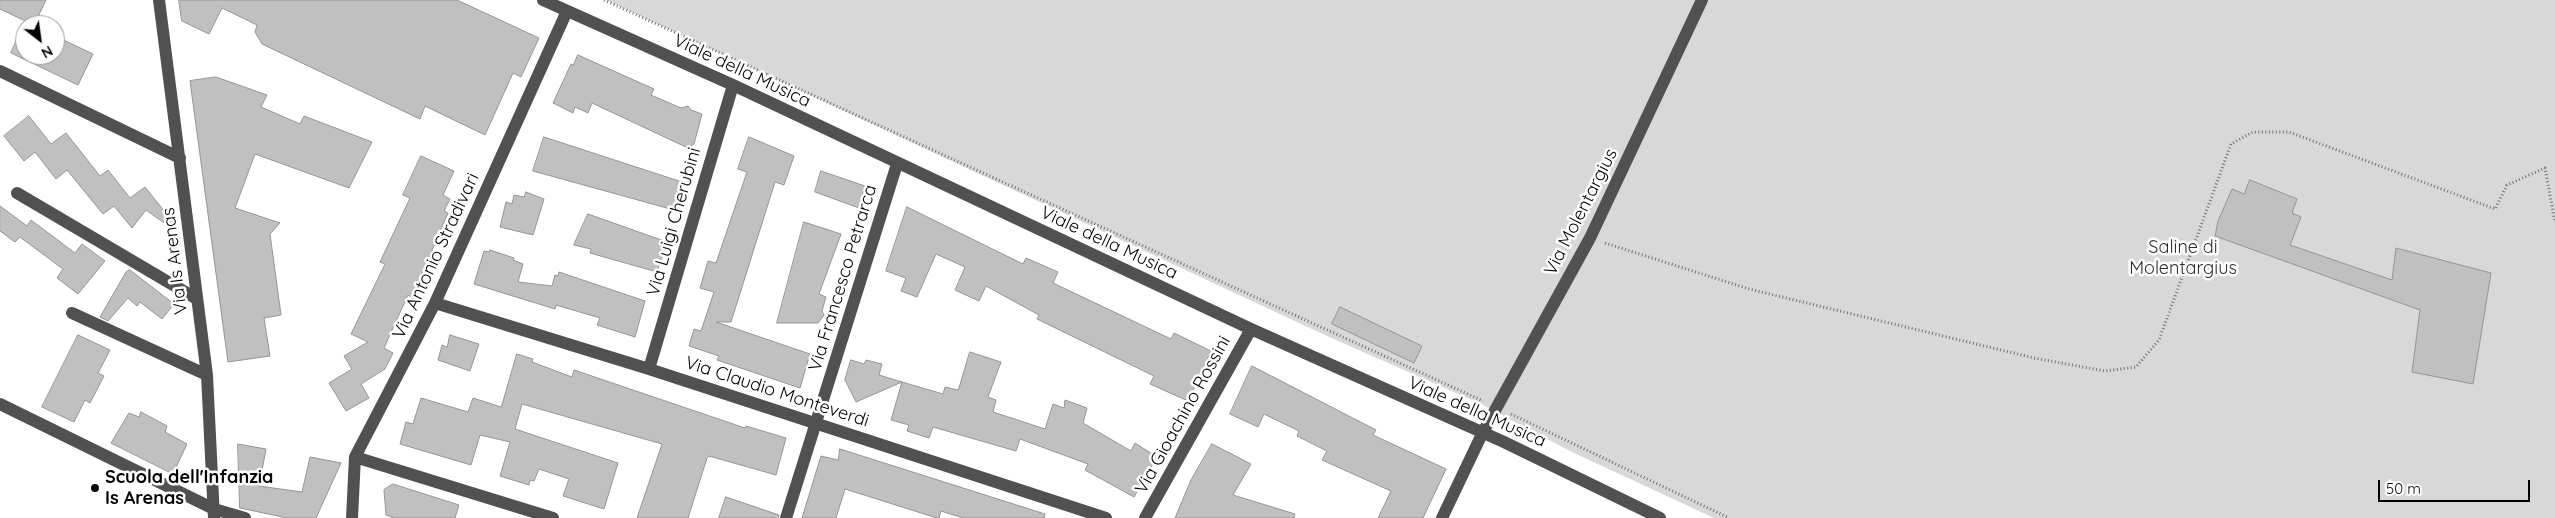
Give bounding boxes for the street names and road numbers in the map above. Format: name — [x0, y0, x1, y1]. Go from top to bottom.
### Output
street label: Viale della Musica — [670, 30, 814, 112]
street label: Via Luigi Cherubini — [642, 145, 706, 299]
street label: Via Molentargius — [1540, 145, 1622, 279]
street label: Via Antonio Stradivari — [388, 170, 484, 342]
street label: Via Francesco Petrarca — [804, 182, 882, 374]
street label: Viale della Musica — [1037, 202, 1181, 284]
street label: Via Is Arenas — [158, 206, 192, 316]
street label: Via Gioachino Rossini — [1131, 332, 1235, 498]
street label: Via Claudio Monteverdi — [682, 352, 872, 432]
street label: Viale della Musica — [1405, 372, 1549, 452]

